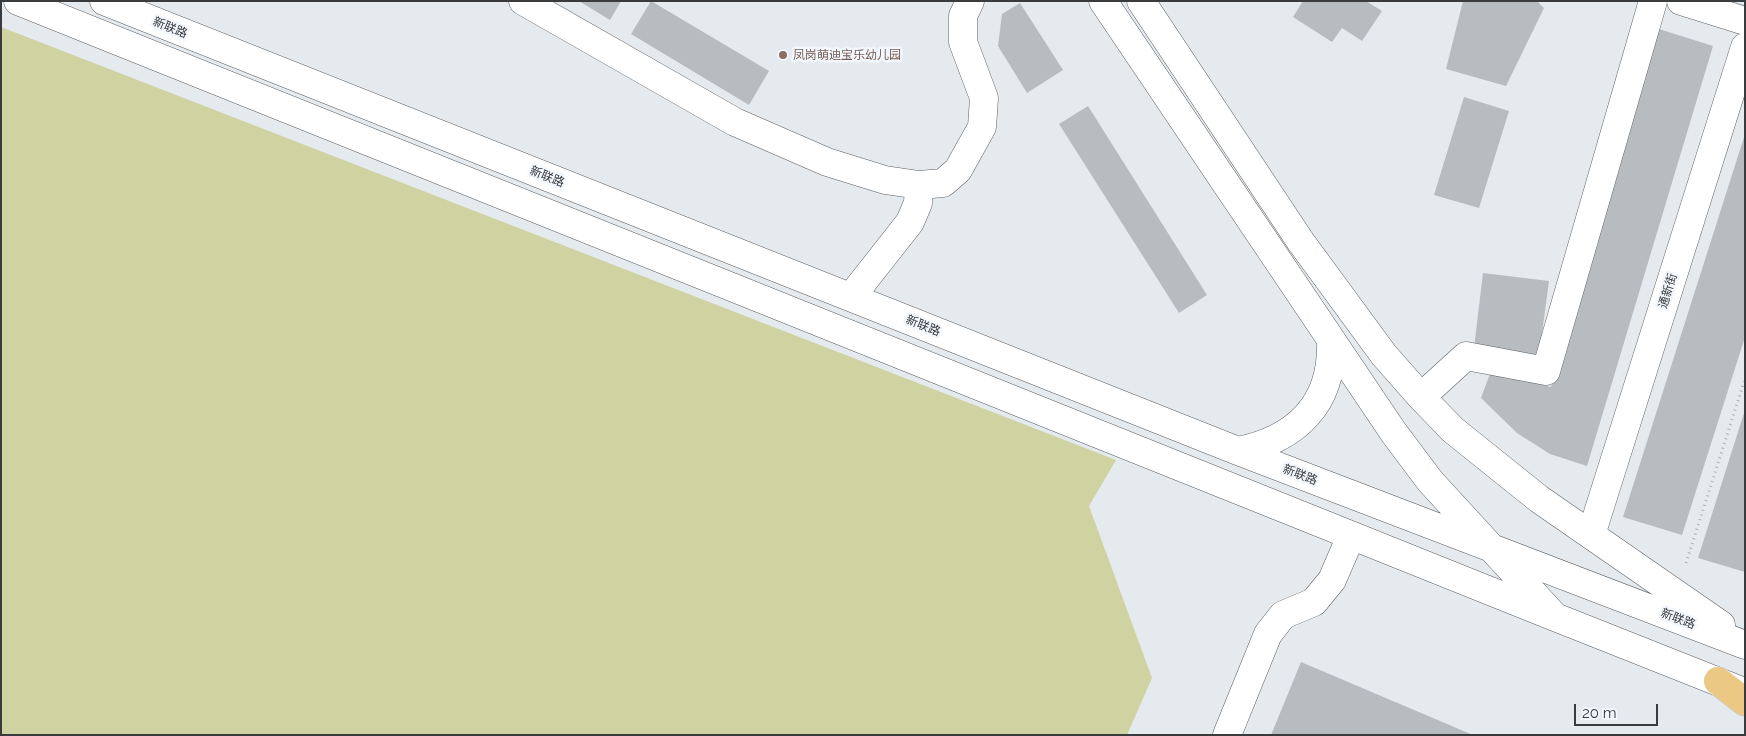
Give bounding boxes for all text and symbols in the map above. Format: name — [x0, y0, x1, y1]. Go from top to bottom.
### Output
street label: 新联路 — [151, 15, 189, 41]
place label: 凤岗萌迪宝乐幼儿园 — [793, 48, 901, 62]
marker: 凤岗萌迪宝乐幼儿园 — [777, 49, 789, 61]
street label: 新联路 — [528, 164, 566, 190]
street label: 通新街 — [1656, 272, 1680, 310]
street label: 新联路 — [904, 313, 942, 339]
street label: 新联路 — [1281, 462, 1319, 488]
street label: 新联路 — [1659, 606, 1697, 632]
scale bar — [1576, 694, 1660, 726]
text: 20 m — [1582, 704, 1617, 722]

